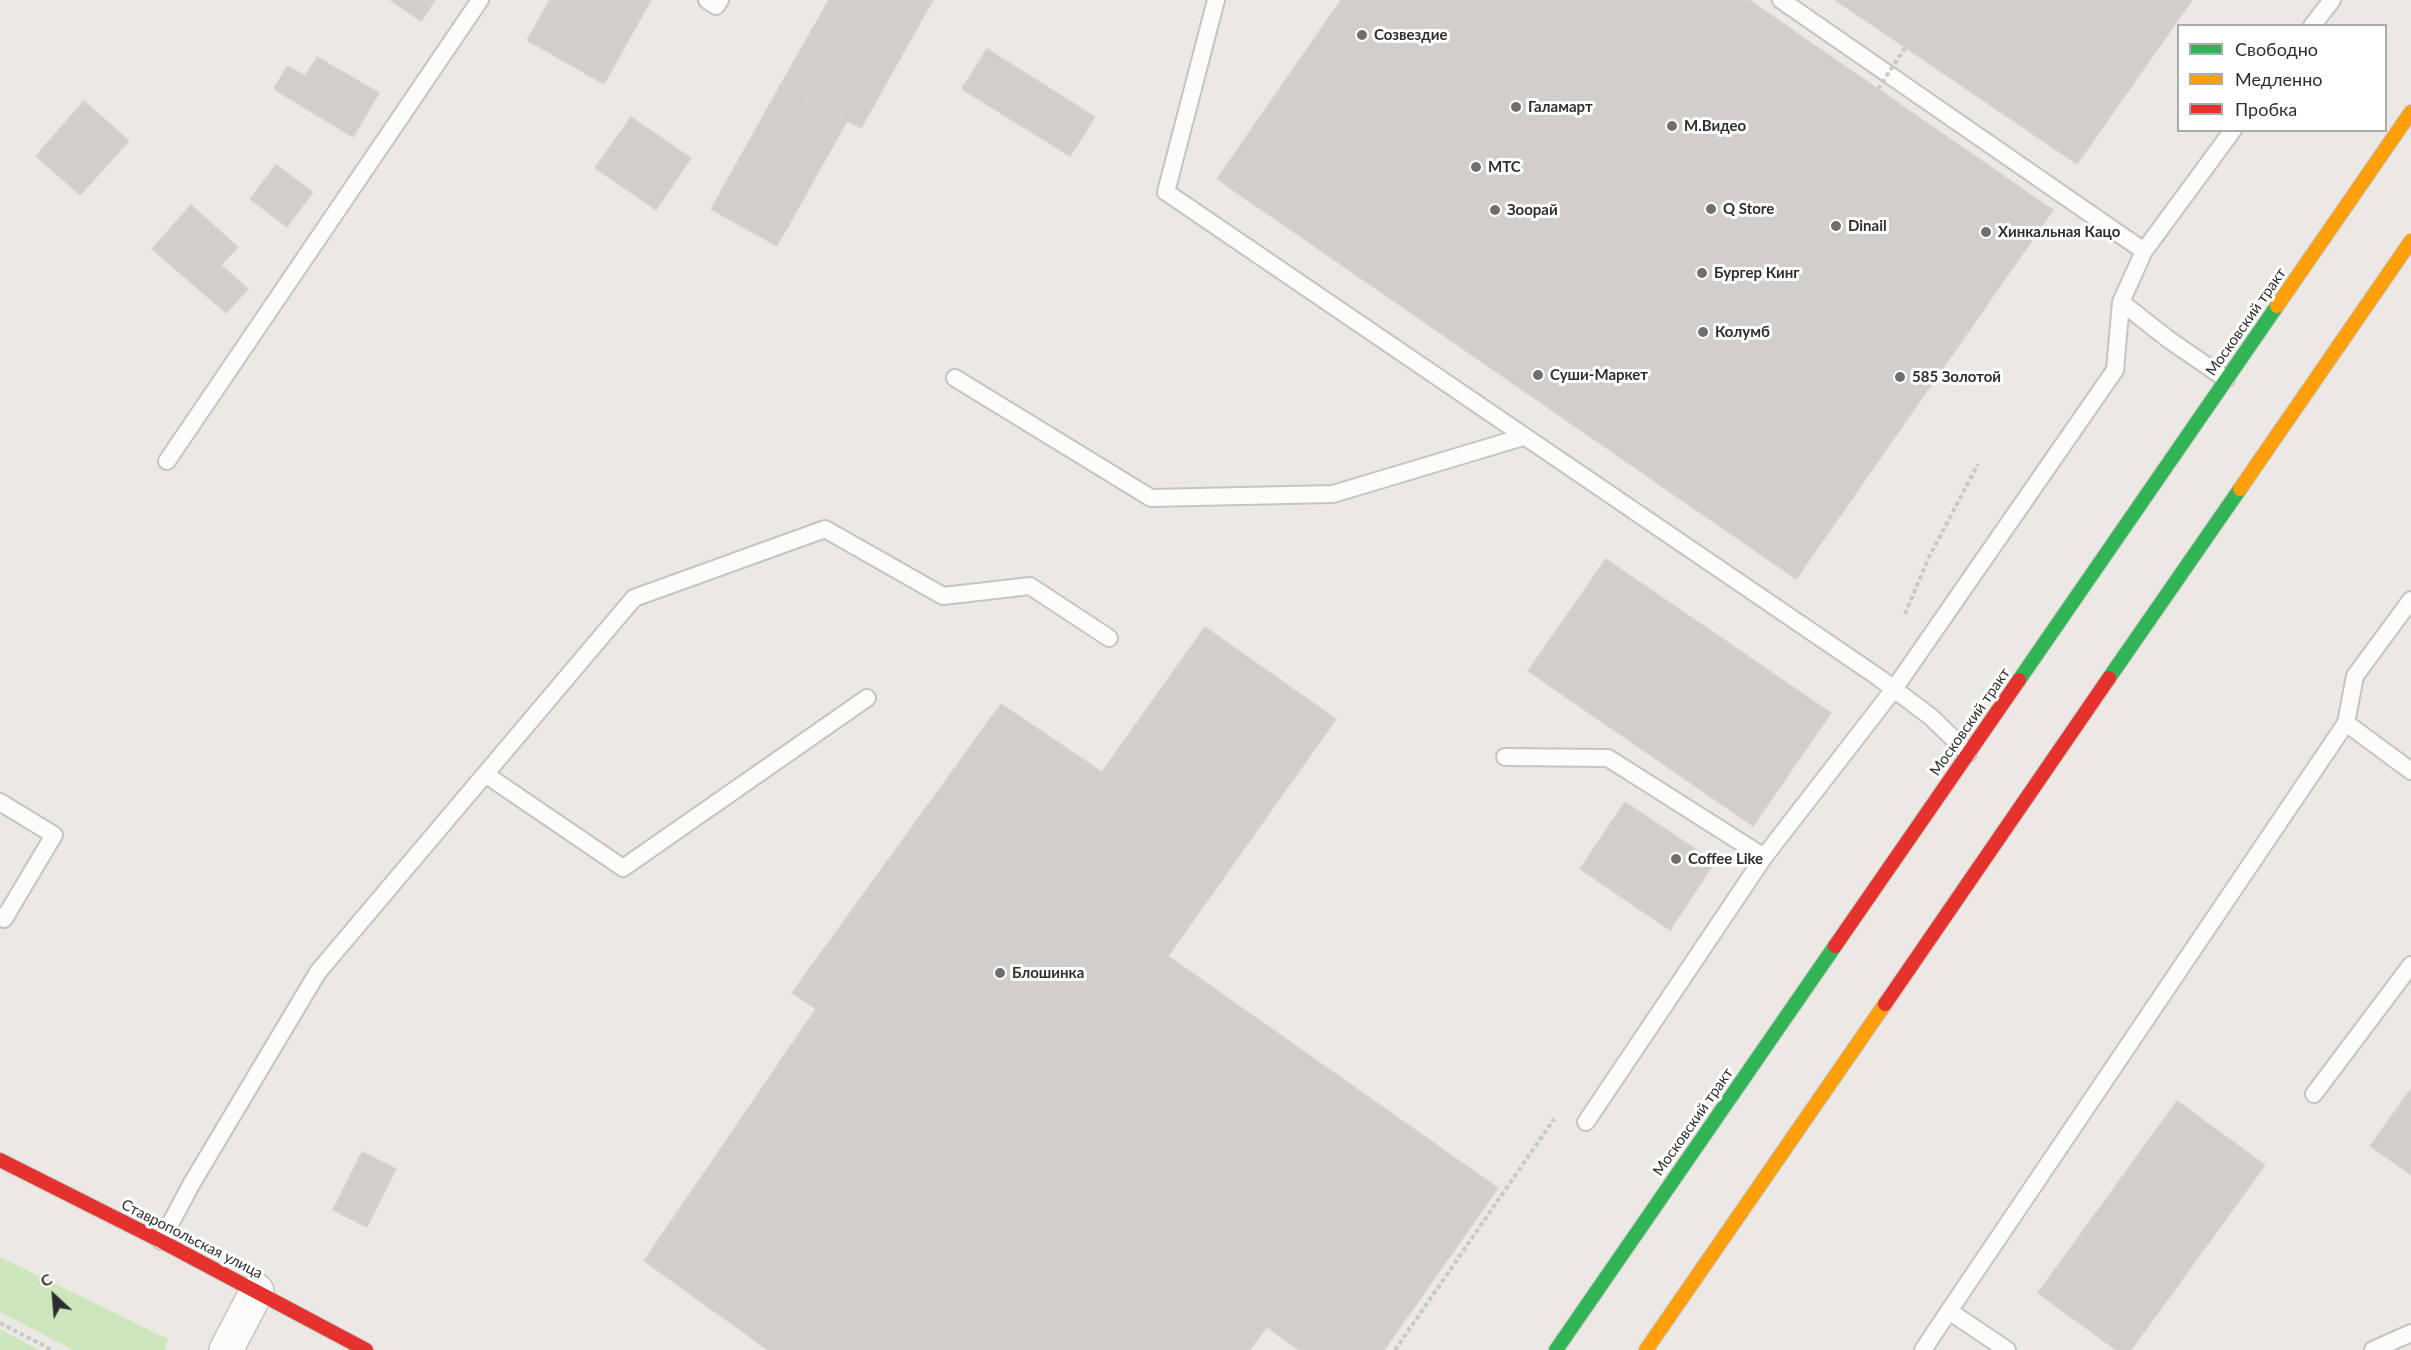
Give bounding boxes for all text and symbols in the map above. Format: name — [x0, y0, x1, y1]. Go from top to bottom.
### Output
legend — [2177, 24, 2387, 132]
place label: Созвездие — [1374, 26, 1448, 44]
marker: Созвездие — [1355, 28, 1369, 42]
text: Свободно — [2235, 38, 2318, 60]
text: Медленно — [2235, 68, 2323, 90]
place label: Галамарт — [1528, 98, 1593, 116]
text: Пробка — [2235, 98, 2297, 120]
marker: Галамарт — [1509, 100, 1523, 114]
place label: М.Видео — [1684, 117, 1746, 135]
marker: М.Видео — [1665, 119, 1679, 133]
place label: МТС — [1488, 158, 1521, 176]
marker: МТС — [1469, 160, 1483, 174]
place label: Q Store — [1723, 200, 1774, 218]
place label: Зоорай — [1507, 201, 1558, 219]
marker: Q Store — [1704, 202, 1718, 216]
marker: Зоорай — [1488, 203, 1502, 217]
place label: Dinail — [1848, 217, 1887, 235]
marker: Dinail — [1829, 219, 1843, 233]
place label: Хинкальная Кацо — [1998, 223, 2120, 241]
marker: Хинкальная Кацо — [1979, 225, 1993, 239]
place label: Бургер Кинг — [1714, 264, 1800, 282]
street label: Московский тракт — [2202, 265, 2290, 379]
marker: Бургер Кинг — [1695, 266, 1709, 280]
place label: Колумб — [1715, 323, 1770, 341]
marker: Колумб — [1696, 325, 1710, 339]
place label: Суши-Маркет — [1550, 366, 1648, 384]
marker: Суши-Маркет — [1531, 368, 1545, 382]
place label: 585 Золотой — [1912, 368, 2001, 386]
marker: 585 Золотой — [1893, 370, 1907, 384]
street label: Московский тракт — [1926, 665, 2014, 779]
place label: Coffee Like — [1688, 850, 1763, 868]
marker: Coffee Like — [1669, 852, 1683, 866]
place label: Блошинка — [1012, 964, 1084, 982]
marker: Блошинка — [993, 966, 1007, 980]
street label: Московский тракт — [1649, 1065, 1737, 1179]
street label: Ставропольская улица — [118, 1196, 266, 1282]
north arrow — [24, 1266, 84, 1326]
text: С — [37, 1269, 55, 1290]

